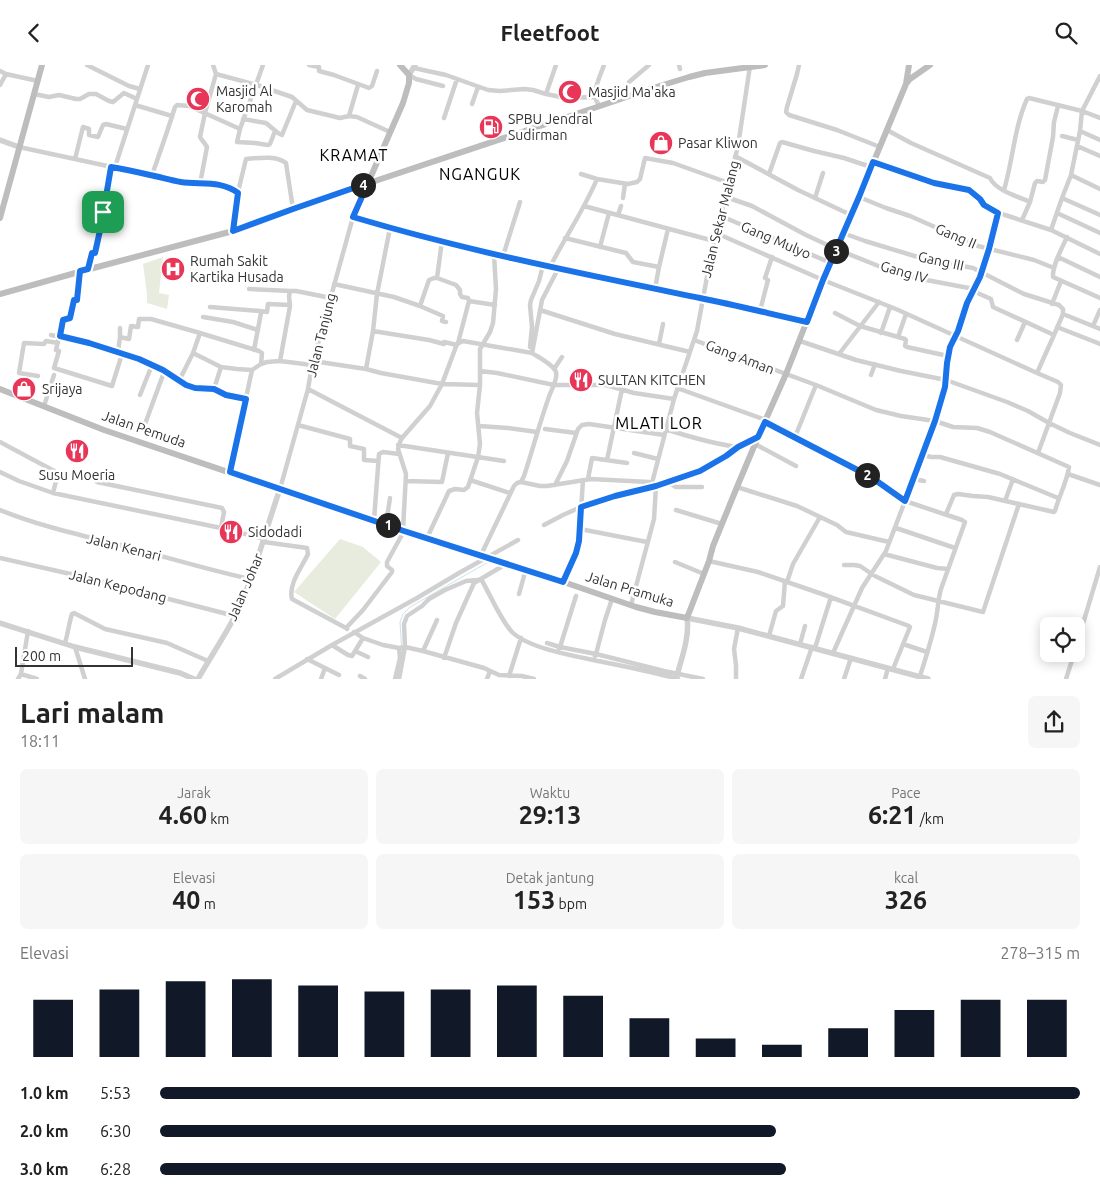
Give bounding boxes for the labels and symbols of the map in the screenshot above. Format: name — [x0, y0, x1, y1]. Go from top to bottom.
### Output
mosque icon: Masjid Ma'aka — [557, 79, 583, 105]
place label: Masjid Al Karomah — [216, 83, 273, 115]
place label: Masjid Ma'aka — [588, 84, 676, 100]
mosque icon: Masjid Al Karomah — [185, 86, 211, 112]
place label: SPBU Jendral Sudirman — [508, 111, 593, 143]
fuel station icon: SPBU Jendral Sudirman — [478, 114, 504, 140]
shop icon: Pasar Kliwon — [648, 130, 674, 156]
place label: Pasar Kliwon — [678, 135, 758, 151]
district label: KRAMAT — [320, 146, 388, 164]
street label: Jalan Sekar Malang — [698, 159, 742, 279]
district label: NGANGUK — [439, 165, 521, 183]
pin: 4 — [350, 173, 376, 197]
pin — [82, 191, 124, 233]
street label: Gang Mulyo — [739, 218, 813, 262]
street label: Gang II — [933, 220, 979, 252]
pin: 3 — [824, 239, 848, 263]
street label: Gang III — [917, 248, 965, 274]
place label: Rumah Sakit Kartika Husada — [190, 253, 284, 285]
hospital icon: Rumah Sakit Kartika Husada — [160, 256, 186, 282]
street label: Gang IV — [879, 258, 929, 286]
street label: Jalan Tanjung — [303, 291, 339, 379]
street label: Gang Aman — [703, 337, 777, 377]
restaurant icon: SULTAN KITCHEN — [568, 367, 594, 393]
place label: SULTAN KITCHEN — [598, 372, 706, 388]
shop icon: Srijaya — [11, 376, 37, 402]
place label: Srijaya — [42, 381, 83, 397]
street label: Jalan Pemuda — [100, 407, 188, 451]
district label: MLATI LOR — [615, 414, 703, 432]
restaurant icon: Susu Moeria — [64, 438, 90, 464]
pin: 2 — [854, 463, 880, 487]
place label: Susu Moeria — [39, 467, 115, 483]
pin: 1 — [376, 513, 400, 537]
restaurant icon: Sidodadi — [218, 519, 244, 545]
place label: Sidodadi — [248, 524, 302, 540]
street label: Jalan Kenari — [85, 530, 163, 564]
street label: Jalan Johar — [224, 550, 267, 623]
street label: Jalan Kepodang — [68, 566, 168, 606]
street label: Jalan Pramuka — [584, 568, 676, 610]
scale bar — [15, 643, 132, 667]

